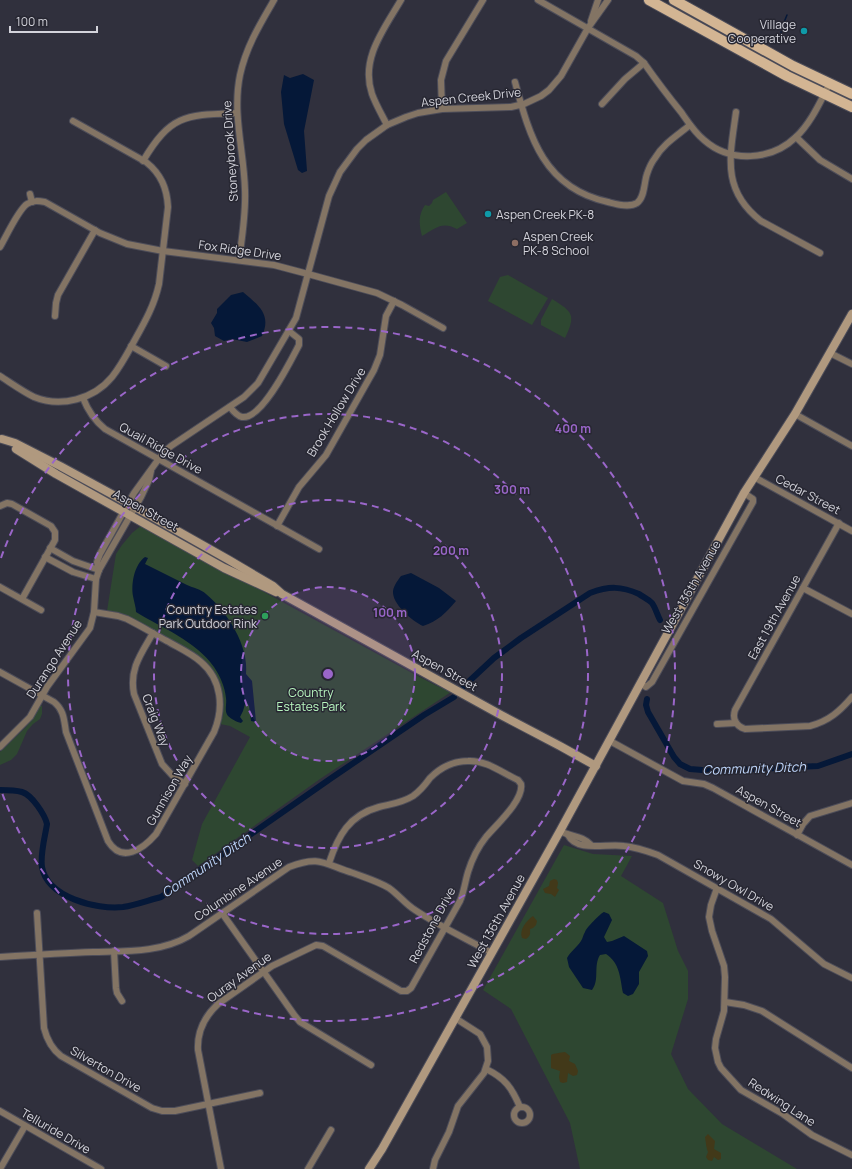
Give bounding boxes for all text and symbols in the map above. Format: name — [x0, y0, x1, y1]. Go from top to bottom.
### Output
scale bar — [10, 8, 97, 34]
text: 100 m — [16, 13, 48, 30]
place label: Village Cooperative — [728, 16, 796, 47]
marker: Village Cooperative — [799, 26, 809, 36]
street label: Aspen Creek Drive — [420, 83, 522, 111]
street label: Stoneybrook Drive — [218, 100, 242, 202]
place label: Aspen Creek PK-8 — [496, 206, 594, 223]
marker: Aspen Creek PK-8 — [483, 209, 493, 219]
place label: Aspen Creek PK-8 School — [523, 228, 594, 259]
street label: Fox Ridge Drive — [197, 236, 283, 264]
marker: Aspen Creek PK-8 School — [510, 238, 520, 248]
street label: Brook Hollow Drive — [303, 364, 369, 460]
street label: Quail Ridge Drive — [116, 418, 206, 478]
text: 400 m — [555, 420, 591, 437]
street label: Cedar Street — [773, 470, 844, 518]
text: 300 m — [494, 481, 530, 498]
street label: Aspen Street — [110, 485, 182, 535]
street label: West 136th Avenue — [657, 537, 725, 637]
text: 200 m — [433, 542, 469, 559]
street label: East 19th Avenue — [744, 572, 804, 662]
place label: Country Estates Park Outdoor Rink — [159, 601, 258, 632]
text: 100 m — [373, 604, 407, 621]
marker: Country Estates Park Outdoor Rink — [260, 611, 270, 621]
street label: Durango Avenue — [22, 616, 86, 702]
street label: Aspen Street — [409, 645, 481, 695]
centre of rings — [321, 667, 335, 681]
park label: Country Estates Park — [277, 684, 346, 715]
street label: Craig Way — [138, 691, 174, 749]
street label: Gunnison Way — [142, 751, 196, 828]
water label: Community Ditch — [702, 757, 807, 779]
street label: Aspen Street — [733, 781, 805, 831]
water label: Community Ditch — [158, 828, 255, 901]
street label: Columbine Avenue — [190, 853, 286, 925]
street label: Snowy Owl Drive — [691, 855, 777, 915]
street label: West 136th Avenue — [463, 871, 529, 971]
street label: Redstone Drive — [405, 884, 459, 966]
street label: Ouray Avenue — [203, 948, 275, 1006]
street label: Silverton Drive — [67, 1042, 145, 1096]
street label: Redwing Lane — [745, 1074, 819, 1130]
street label: Telluride Drive — [18, 1104, 94, 1158]

